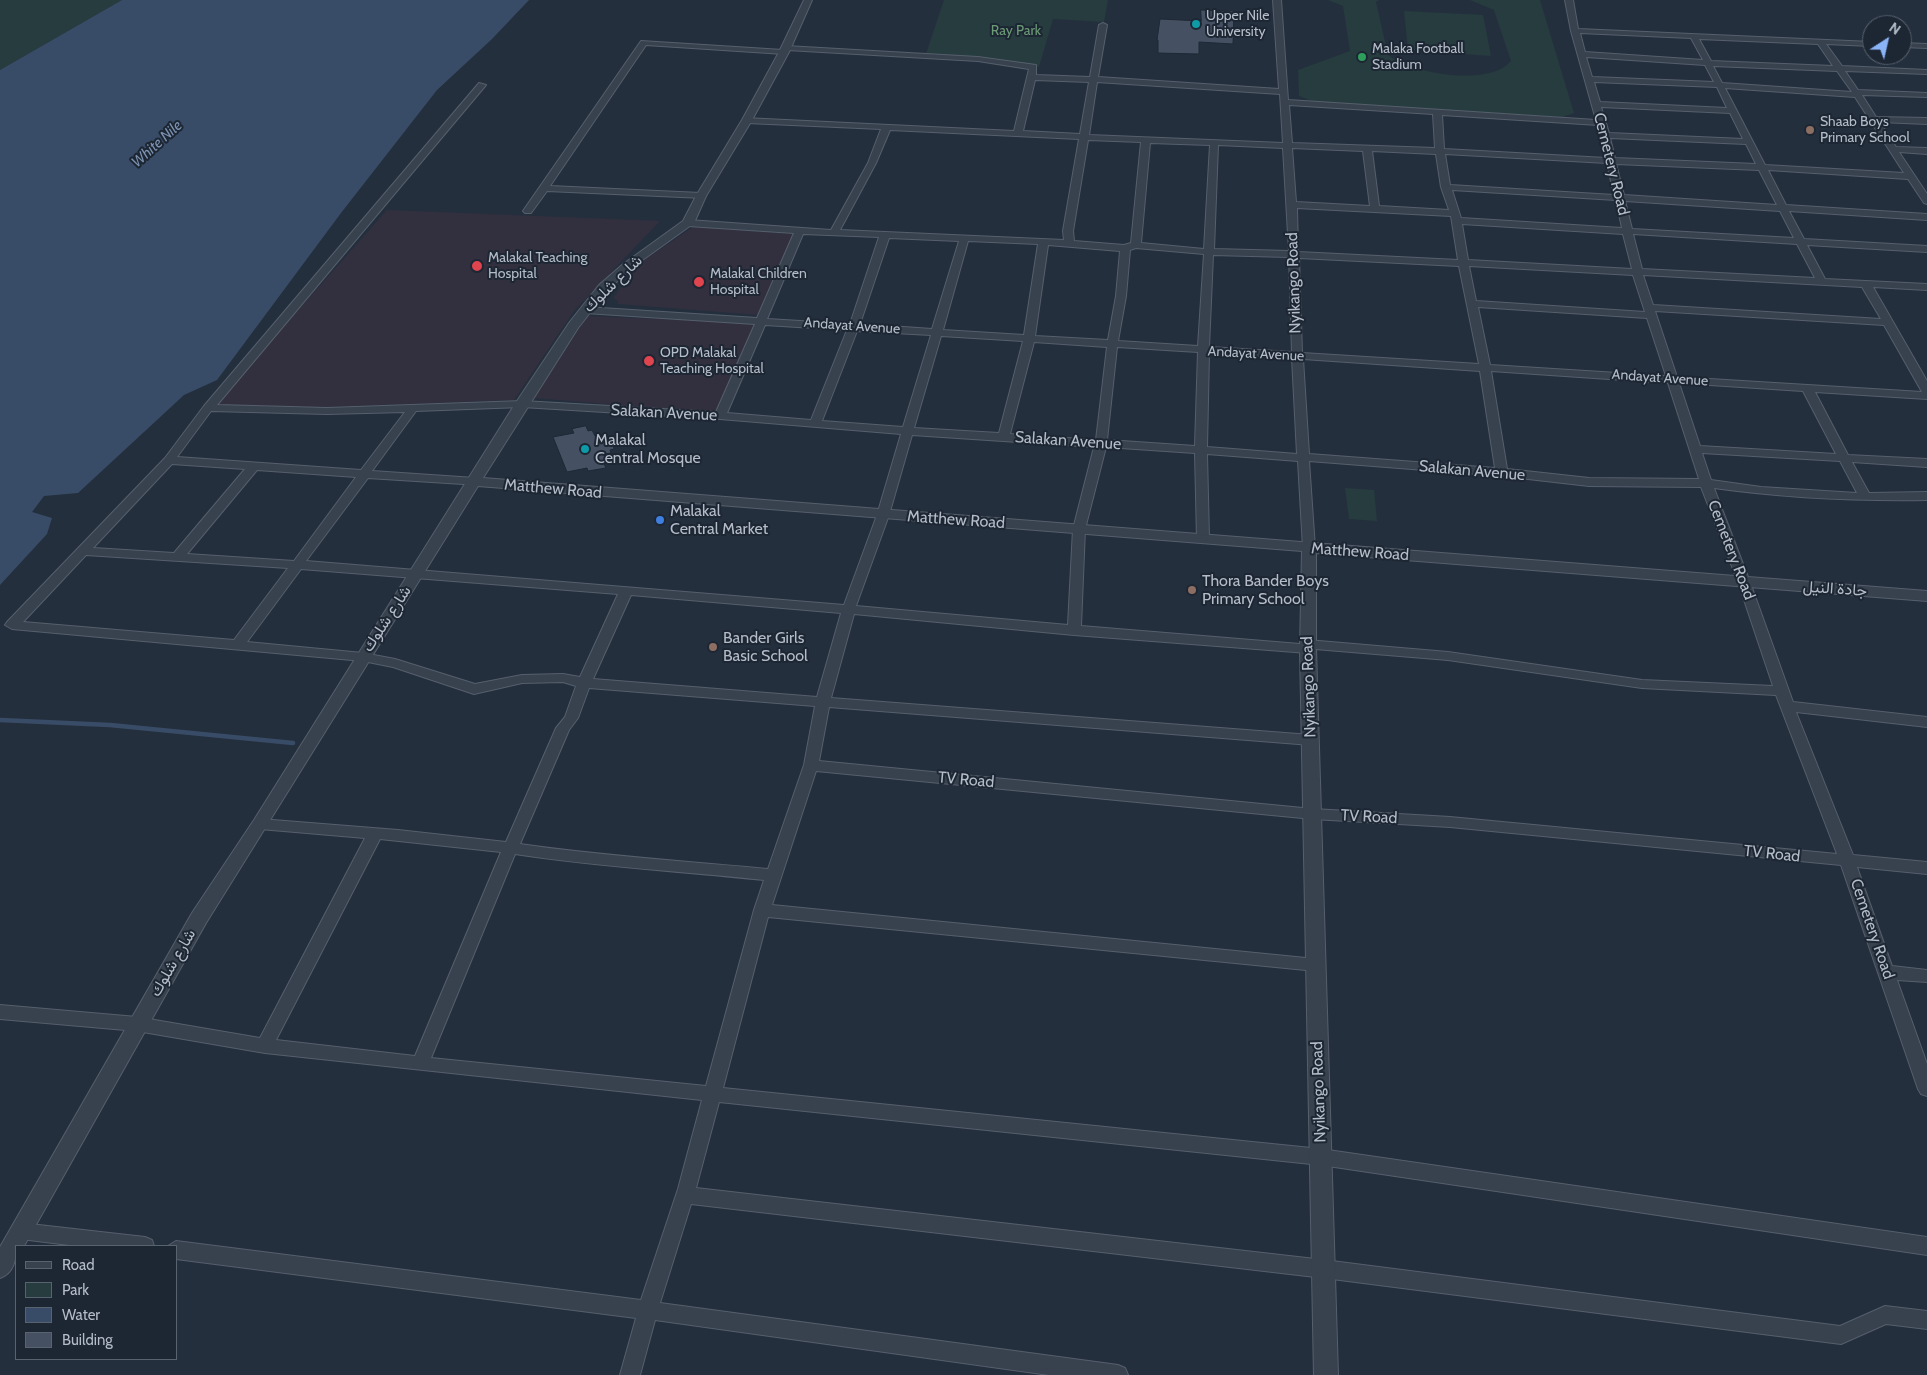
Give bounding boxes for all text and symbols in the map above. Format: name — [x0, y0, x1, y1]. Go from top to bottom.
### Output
place label: Upper Nile University — [1206, 8, 1269, 40]
north arrow — [1862, 15, 1912, 65]
marker: Upper Nile University — [1190, 18, 1202, 30]
text: N — [1886, 18, 1904, 39]
park label: Ray Park — [991, 23, 1041, 39]
place label: Malaka Football Stadium — [1372, 41, 1464, 74]
marker: Malaka Football Stadium — [1356, 51, 1368, 63]
street label: Cemetery Road — [1589, 111, 1633, 217]
place label: Shaab Boys Primary School — [1820, 114, 1910, 146]
water label: White Nile — [128, 117, 186, 171]
marker: Shaab Boys Primary School — [1804, 124, 1816, 136]
street label: Nyikango Road — [1283, 232, 1305, 334]
place label: Malakal Teaching Hospital — [488, 250, 587, 282]
street label: شارع شلوك — [579, 251, 647, 317]
marker: Malakal Teaching Hospital — [470, 259, 484, 273]
place label: Malakal Children Hospital — [710, 266, 807, 298]
marker: Malakal Children Hospital — [692, 275, 706, 289]
street label: Andayat Avenue — [803, 314, 901, 338]
street label: Andayat Avenue — [1207, 343, 1305, 365]
place label: OPD Malakal Teaching Hospital — [660, 345, 764, 378]
marker: OPD Malakal Teaching Hospital — [642, 354, 656, 368]
street label: Andayat Avenue — [1611, 366, 1709, 390]
street label: Salakan Avenue — [610, 401, 718, 425]
street label: Salakan Avenue — [1014, 428, 1122, 454]
place label: Malakal Central Mosque — [595, 430, 701, 468]
marker: Malakal Central Mosque — [579, 443, 591, 455]
street label: Salakan Avenue — [1418, 457, 1526, 485]
street label: Matthew Road — [503, 475, 603, 503]
street label: Cemetery Road — [1703, 498, 1759, 602]
place label: Malakal Central Market — [670, 501, 768, 539]
street label: Matthew Road — [906, 507, 1006, 533]
marker: Malakal Central Market — [654, 514, 666, 526]
street label: Matthew Road — [1310, 539, 1410, 565]
place label: Thora Bander Boys Primary School — [1202, 571, 1329, 609]
street label: جادة النيل — [1802, 577, 1868, 601]
street label: شارع شلوك — [359, 582, 415, 656]
marker: Thora Bander Boys Primary School — [1186, 584, 1198, 596]
place label: Bander Girls Basic School — [723, 628, 808, 666]
street label: Nyikango Road — [1298, 636, 1320, 738]
marker: Bander Girls Basic School — [707, 641, 719, 653]
street label: TV Road — [937, 768, 995, 792]
street label: TV Road — [1340, 806, 1398, 828]
street label: TV Road — [1743, 841, 1801, 867]
street label: Cemetery Road — [1846, 876, 1898, 982]
street label: شارع شلوك — [146, 926, 200, 1000]
street label: Nyikango Road — [1308, 1041, 1330, 1143]
legend — [15, 1245, 178, 1360]
text: Road — [62, 1256, 95, 1274]
text: Park — [62, 1281, 89, 1299]
text: Water — [62, 1306, 100, 1324]
text: Building — [62, 1331, 113, 1349]

